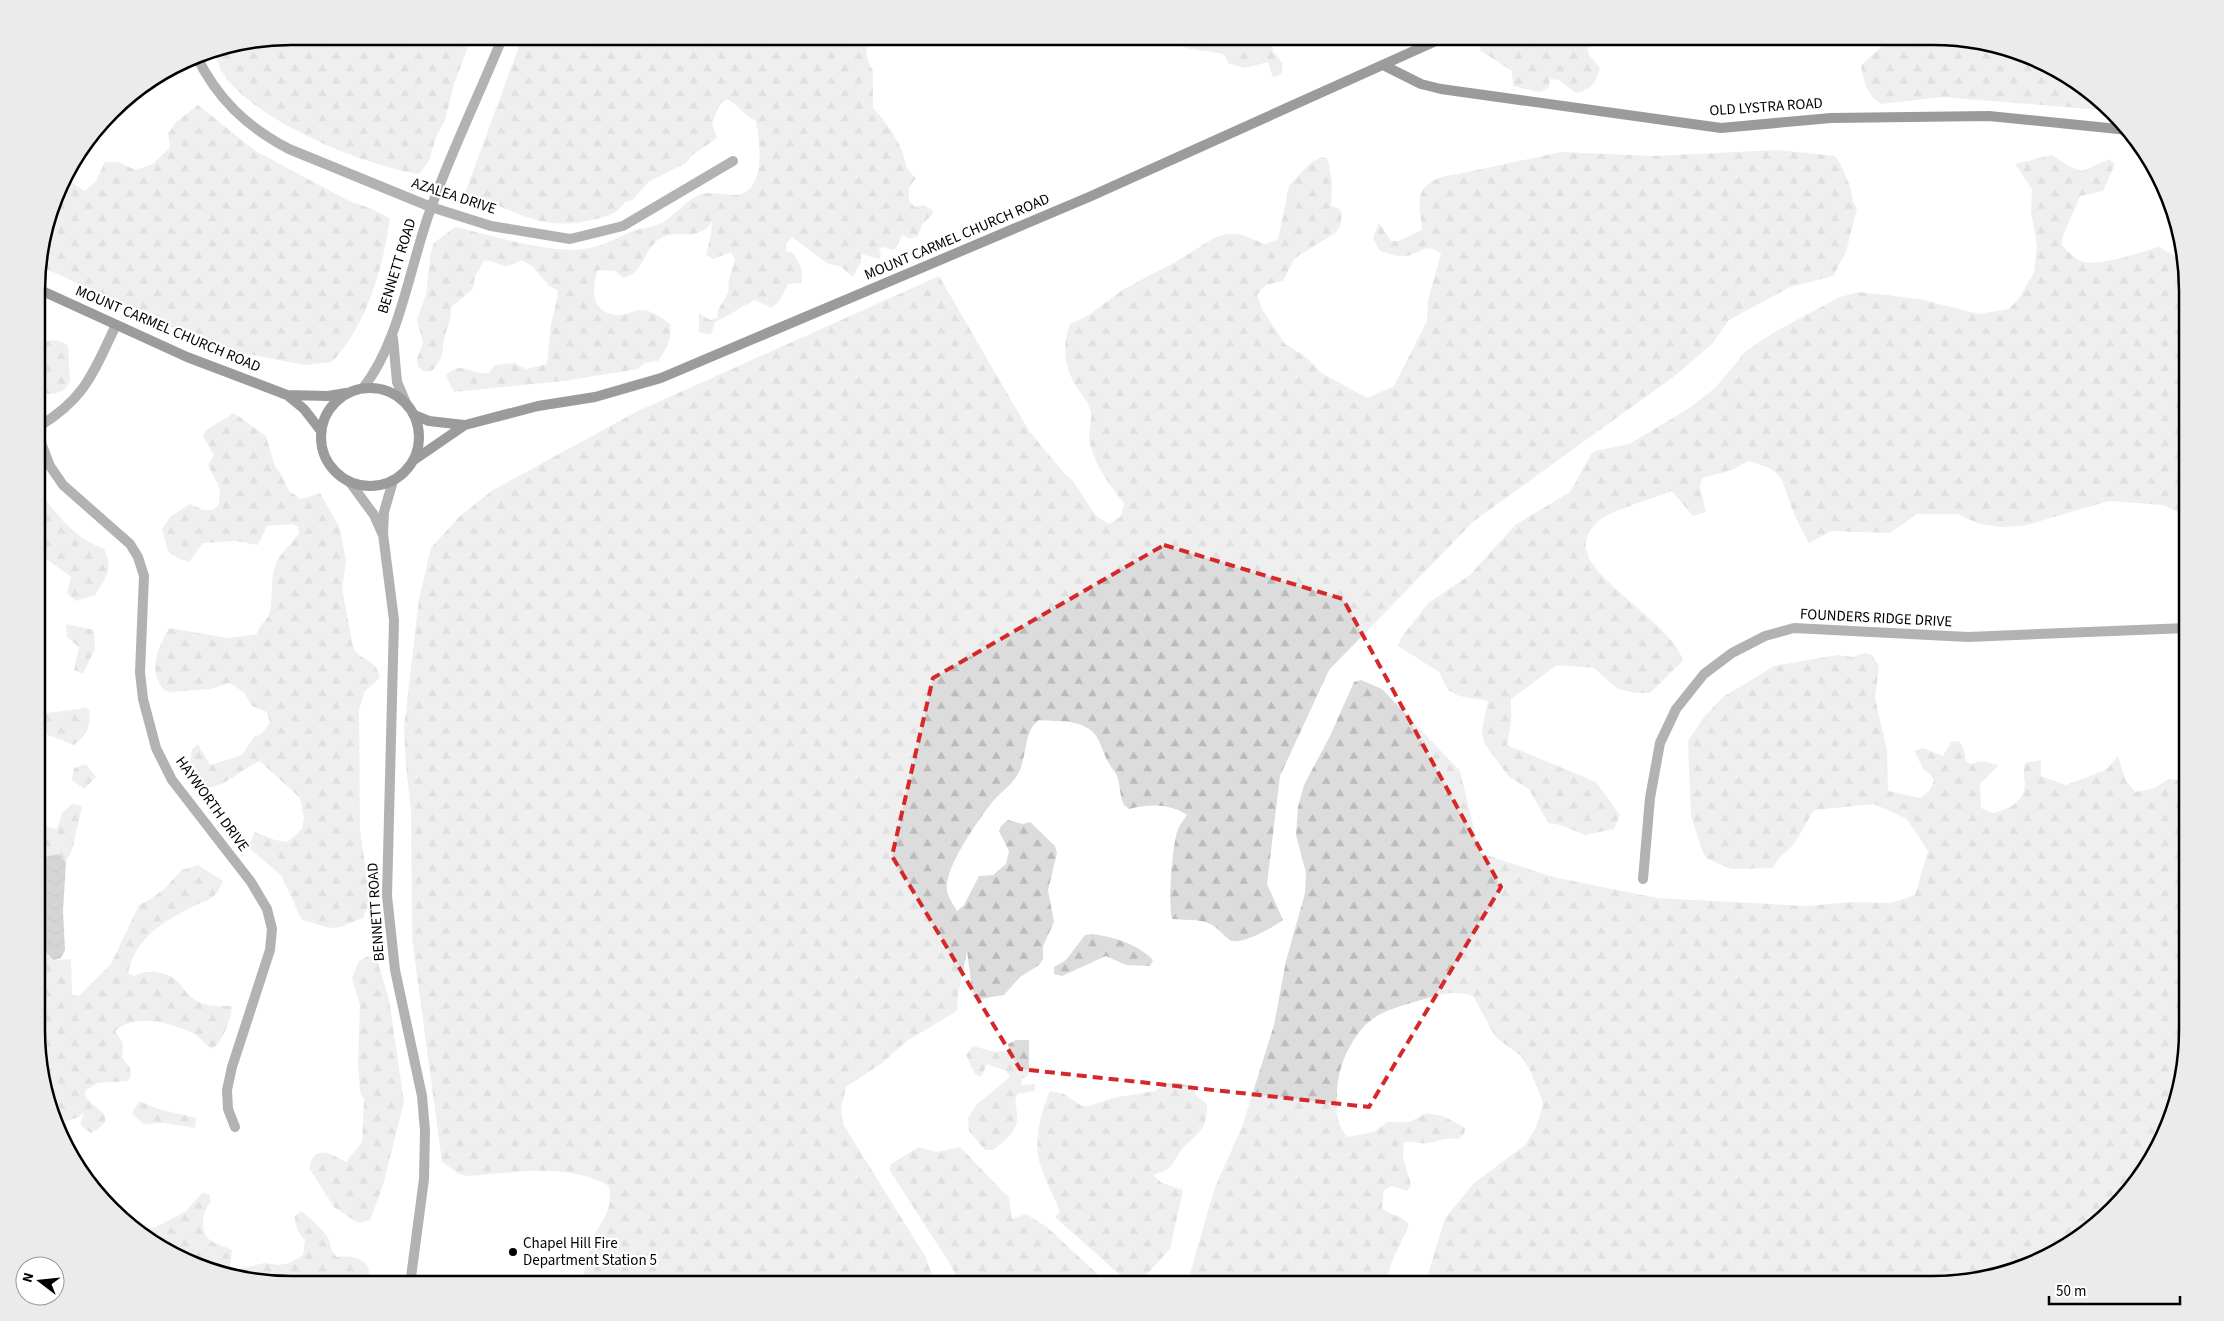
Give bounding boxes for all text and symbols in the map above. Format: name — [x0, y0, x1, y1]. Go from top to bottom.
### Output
street label: OLD LYSTRA ROAD — [1709, 93, 1823, 121]
street label: AZALEA DRIVE — [409, 172, 499, 220]
street label: MOUNT CARMEL CHURCH ROAD — [861, 188, 1053, 286]
street label: BENNETT ROAD — [373, 216, 421, 316]
street label: MOUNT CARMEL CHURCH ROAD — [72, 280, 264, 378]
street label: FOUNDERS RIDGE DRIVE — [1799, 604, 1953, 632]
street label: HAYWORTH DRIVE — [170, 752, 254, 856]
street label: BENNETT ROAD — [362, 862, 390, 962]
place label: Chapel Hill Fire Department Station 5 — [523, 1233, 657, 1271]
marker: Chapel Hill Fire Department Station 5 — [507, 1246, 519, 1258]
north arrow — [15, 1256, 65, 1306]
text: N — [18, 1270, 39, 1285]
scale bar — [2049, 1274, 2180, 1306]
text: 50 m — [2056, 1281, 2086, 1302]

